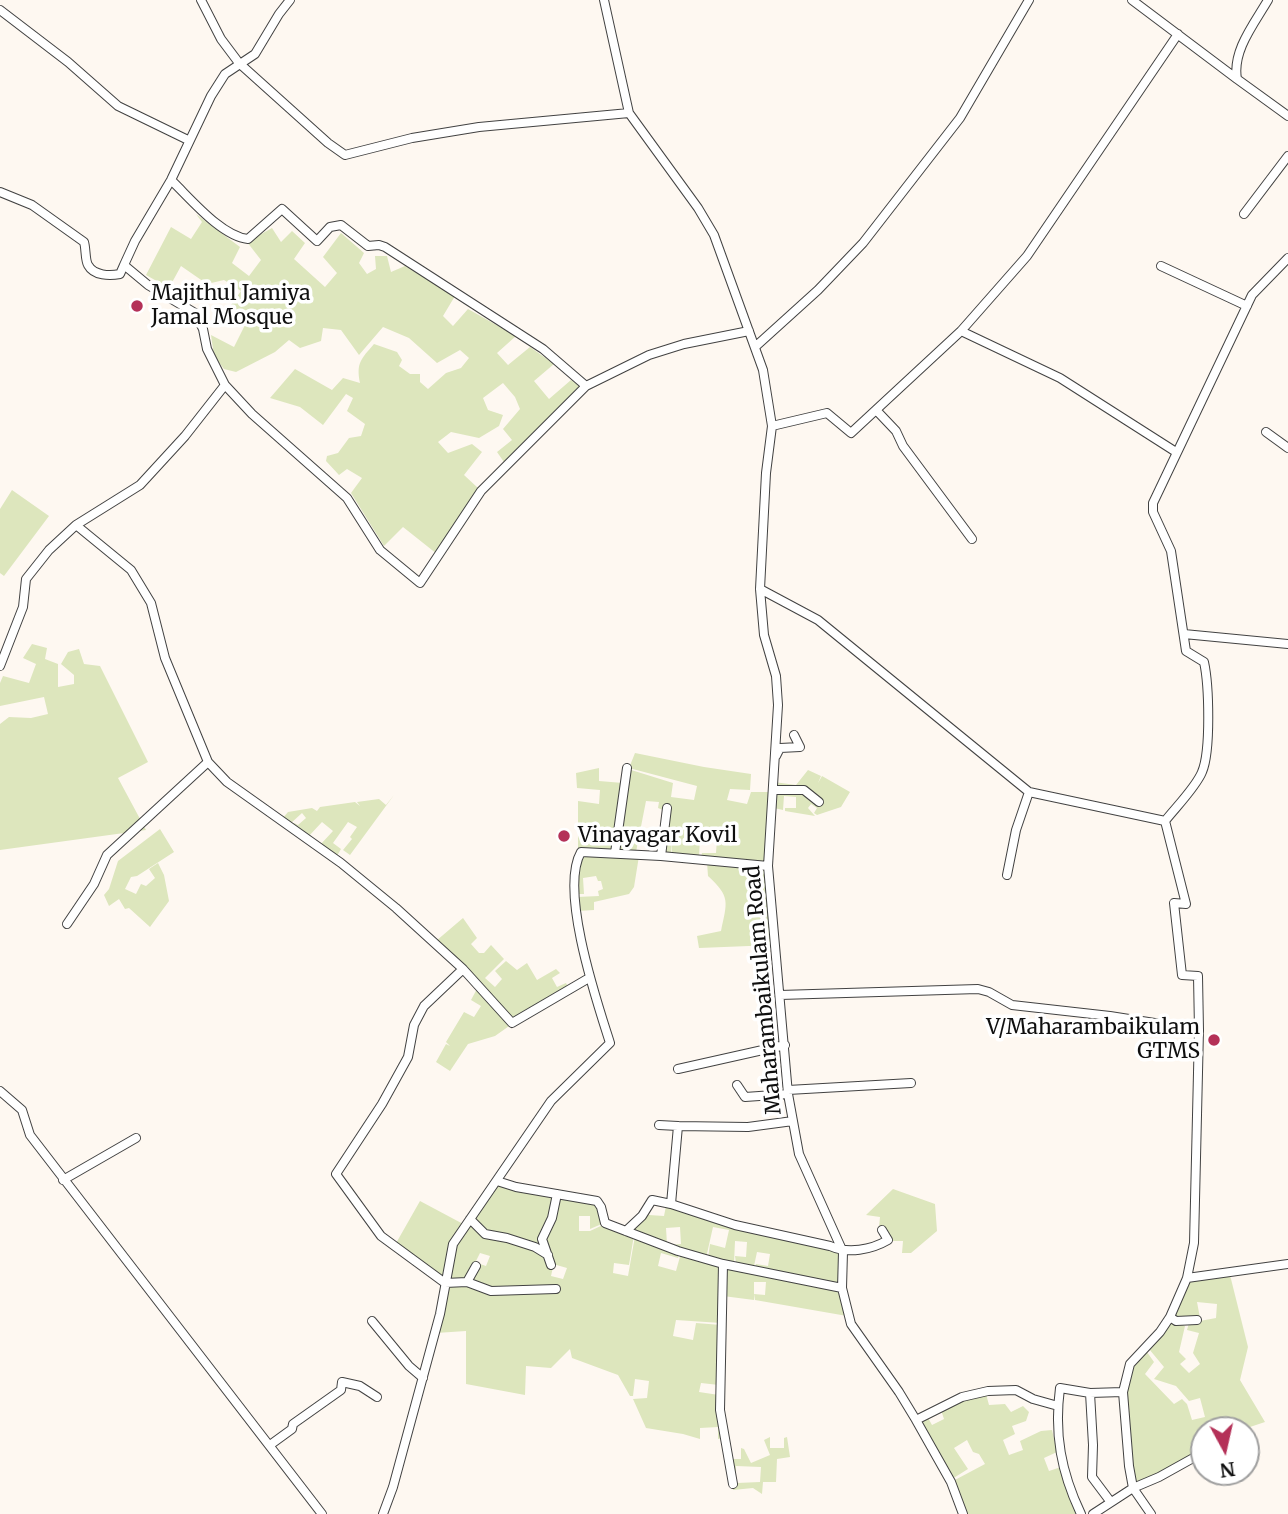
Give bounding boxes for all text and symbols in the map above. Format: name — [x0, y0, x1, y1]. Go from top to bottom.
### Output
place label: Majithul Jamiya Jamal Mosque — [151, 281, 310, 331]
marker: Majithul Jamiya Jamal Mosque — [129, 298, 145, 314]
place label: Vinayagar Kovil — [578, 823, 737, 849]
marker: Vinayagar Kovil — [556, 828, 572, 844]
street label: Maharambaikulam Road — [741, 864, 787, 1116]
place label: V/Maharambaikulam GTMS — [986, 1015, 1200, 1065]
marker: V/Maharambaikulam GTMS — [1206, 1032, 1222, 1048]
north arrow — [1190, 1416, 1260, 1486]
text: N — [1219, 1457, 1237, 1483]

